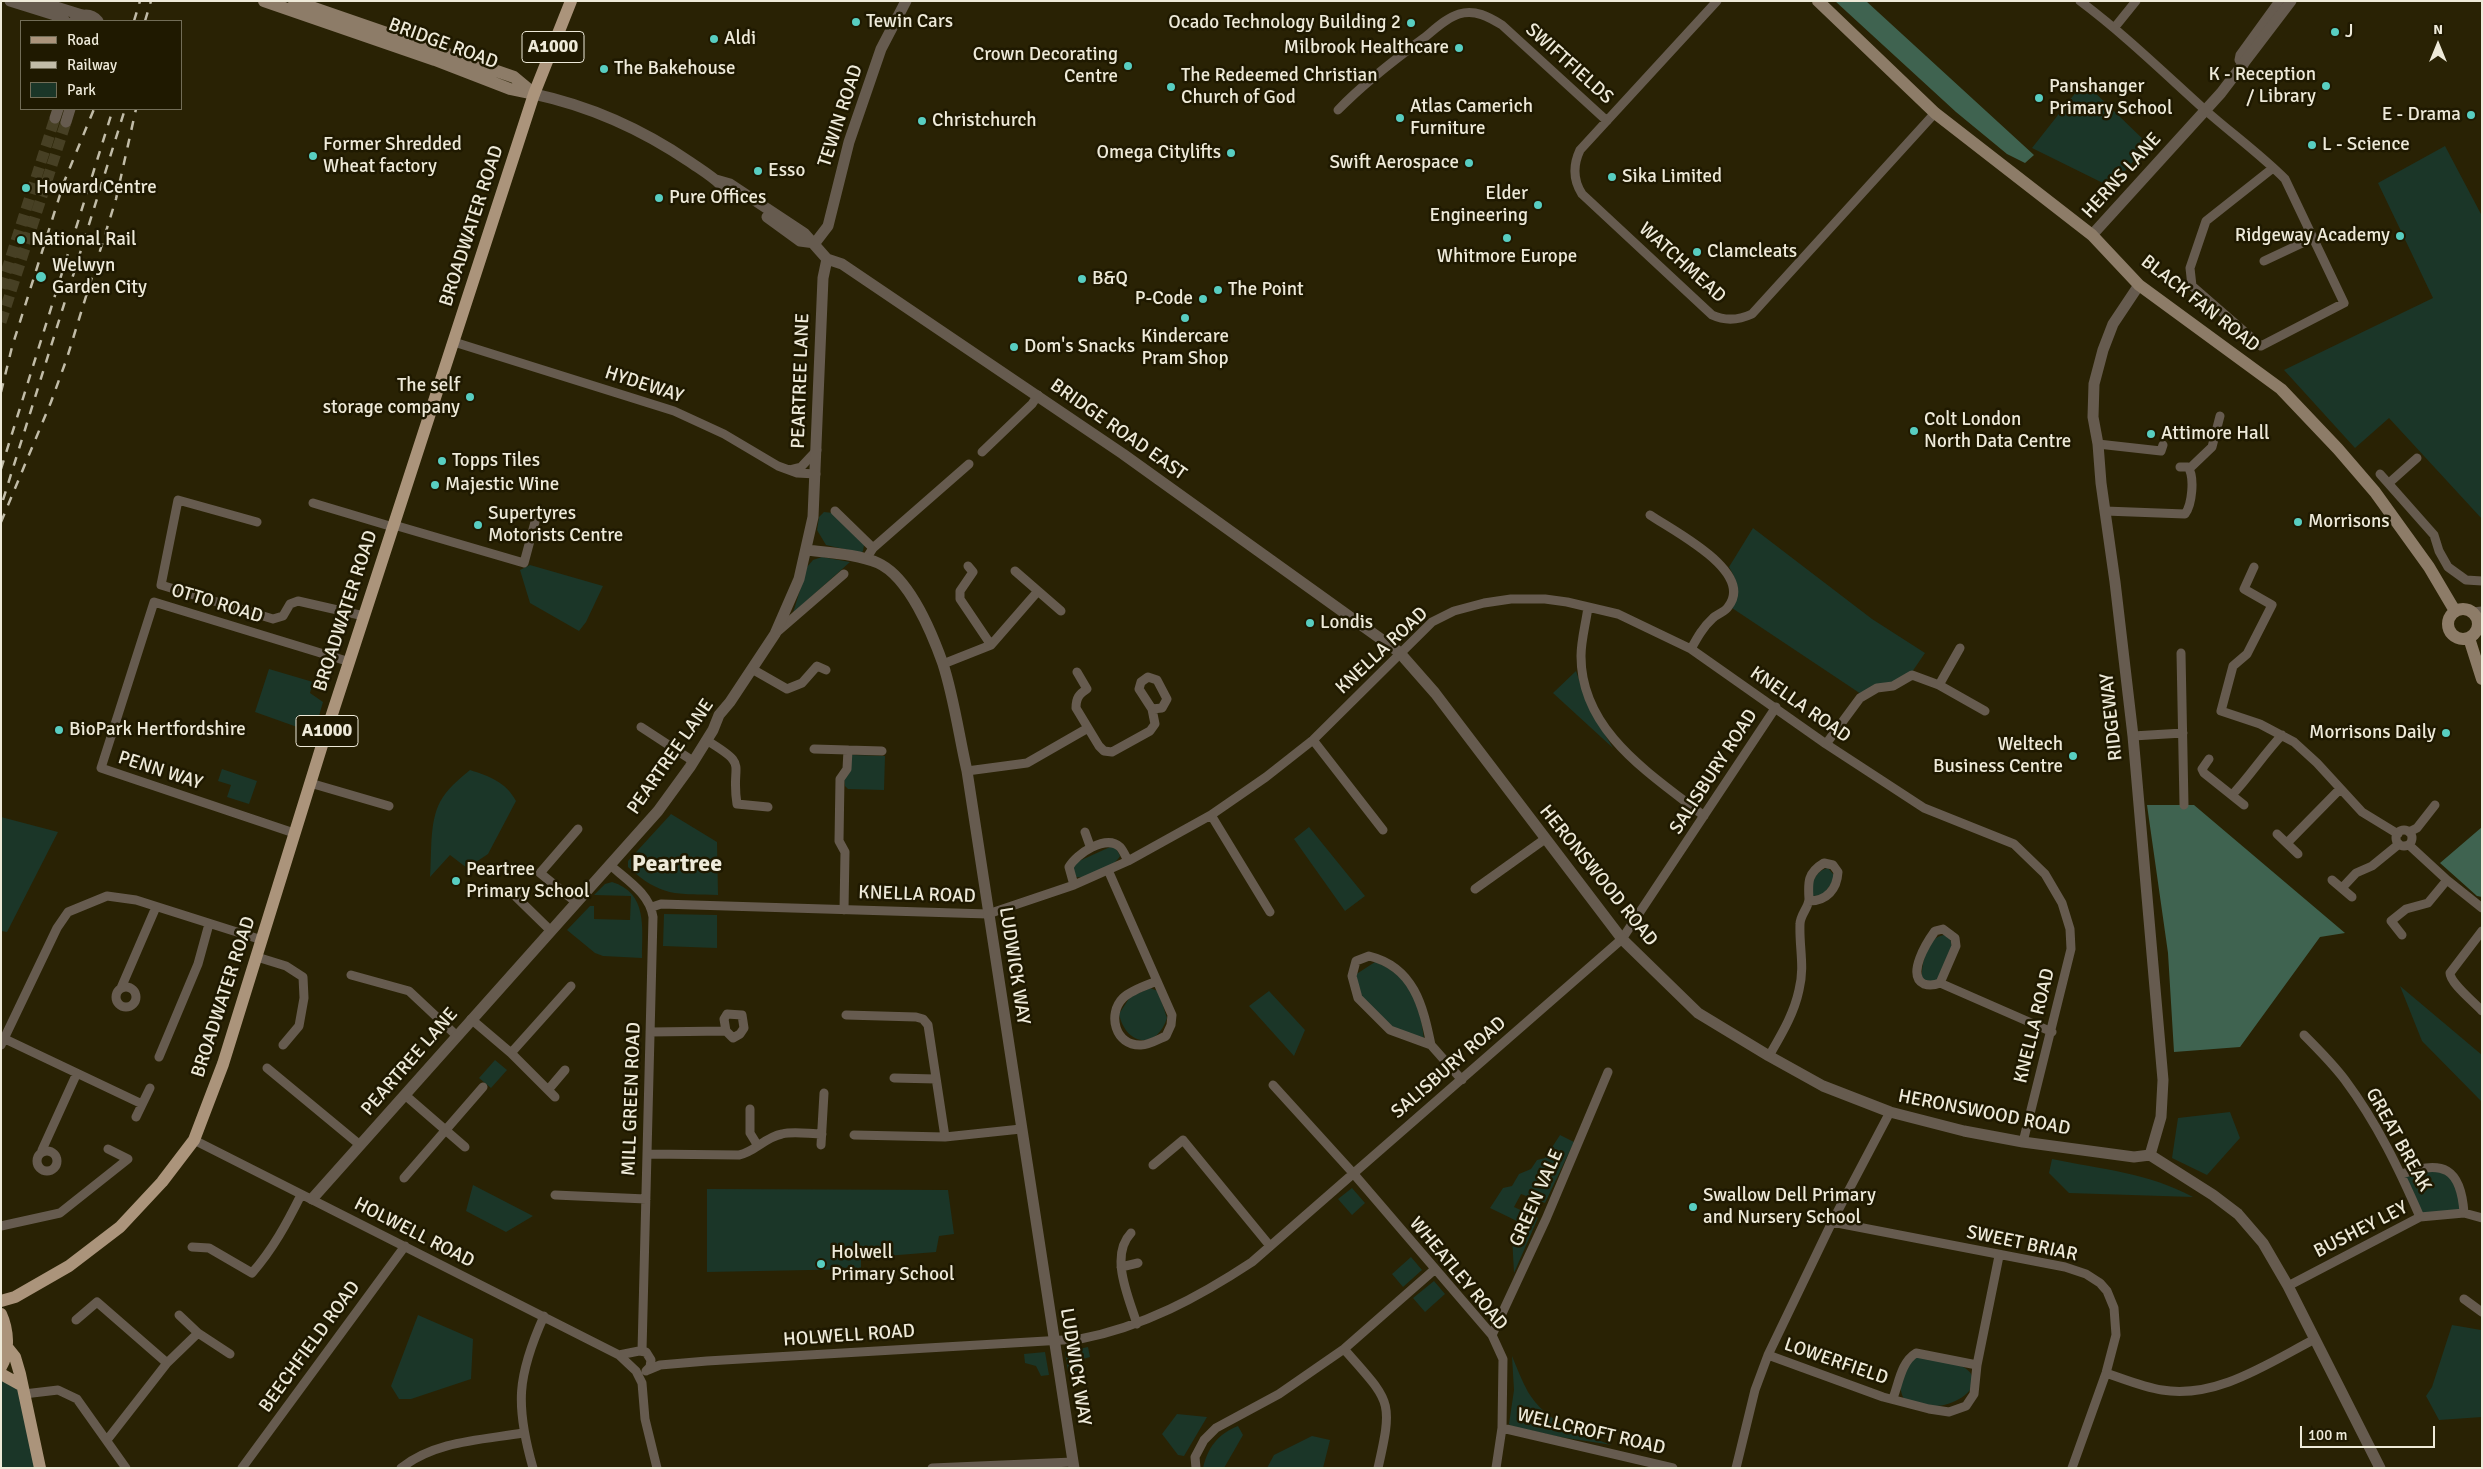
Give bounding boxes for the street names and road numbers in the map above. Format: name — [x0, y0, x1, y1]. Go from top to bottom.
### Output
street label: BRIDGE ROAD — [385, 14, 501, 74]
street label: SWIFTFIELDS — [1521, 19, 1617, 109]
road number: A1000 — [522, 32, 584, 62]
street label: TEWIN ROAD — [814, 62, 868, 170]
street label: HERNS LANE — [2078, 128, 2166, 224]
street label: BROADWATER ROAD — [435, 143, 509, 309]
street label: WATCHMEAD — [1634, 218, 1730, 308]
street label: BLACK FAN ROAD — [2136, 251, 2264, 357]
street label: PEARTREE LANE — [787, 313, 815, 449]
street label: HYDEWAY — [602, 362, 686, 408]
street label: BRIDGE ROAD EAST — [1045, 374, 1191, 486]
street label: BROADWATER ROAD — [309, 528, 383, 694]
street label: OTTO ROAD — [168, 579, 266, 629]
street label: KNELLA ROAD — [1331, 603, 1433, 699]
street label: KNELLA ROAD — [1745, 662, 1855, 748]
street label: RIDGEWAY — [2096, 672, 2128, 762]
street label: PEARTREE LANE — [623, 695, 719, 819]
street label: SALISBURY ROAD — [1665, 705, 1763, 839]
road number: A1000 — [296, 716, 358, 746]
street label: PENN WAY — [115, 747, 205, 795]
street label: HERONSWOOD ROAD — [1534, 801, 1662, 951]
street label: KNELLA ROAD — [858, 882, 976, 908]
street label: LUDWICK WAY — [993, 905, 1035, 1027]
street label: BROADWATER ROAD — [187, 914, 261, 1080]
street label: KNELLA ROAD — [2010, 966, 2060, 1086]
street label: PEARTREE LANE — [357, 1003, 463, 1121]
street label: SALISBURY ROAD — [1387, 1012, 1511, 1124]
street label: MILL GREEN ROAD — [618, 1022, 646, 1176]
street label: GREAT BREAK — [2360, 1084, 2436, 1196]
street label: HERONSWOOD ROAD — [1896, 1085, 2072, 1141]
street label: GREEN VALE — [1505, 1146, 1569, 1250]
street label: HOLWELL ROAD — [350, 1193, 478, 1273]
street label: BUSHEY LEY — [2310, 1197, 2412, 1263]
street label: WHEATLEY ROAD — [1404, 1213, 1512, 1335]
street label: SWEET BRIAR — [1964, 1221, 2080, 1267]
street label: BEECHFIELD ROAD — [255, 1277, 365, 1417]
street label: LUDWICK WAY — [1054, 1306, 1096, 1428]
street label: HOLWELL ROAD — [782, 1320, 916, 1352]
street label: LOWERFIELD — [1781, 1334, 1891, 1390]
street label: WELLCROFT ROAD — [1514, 1404, 1668, 1460]

